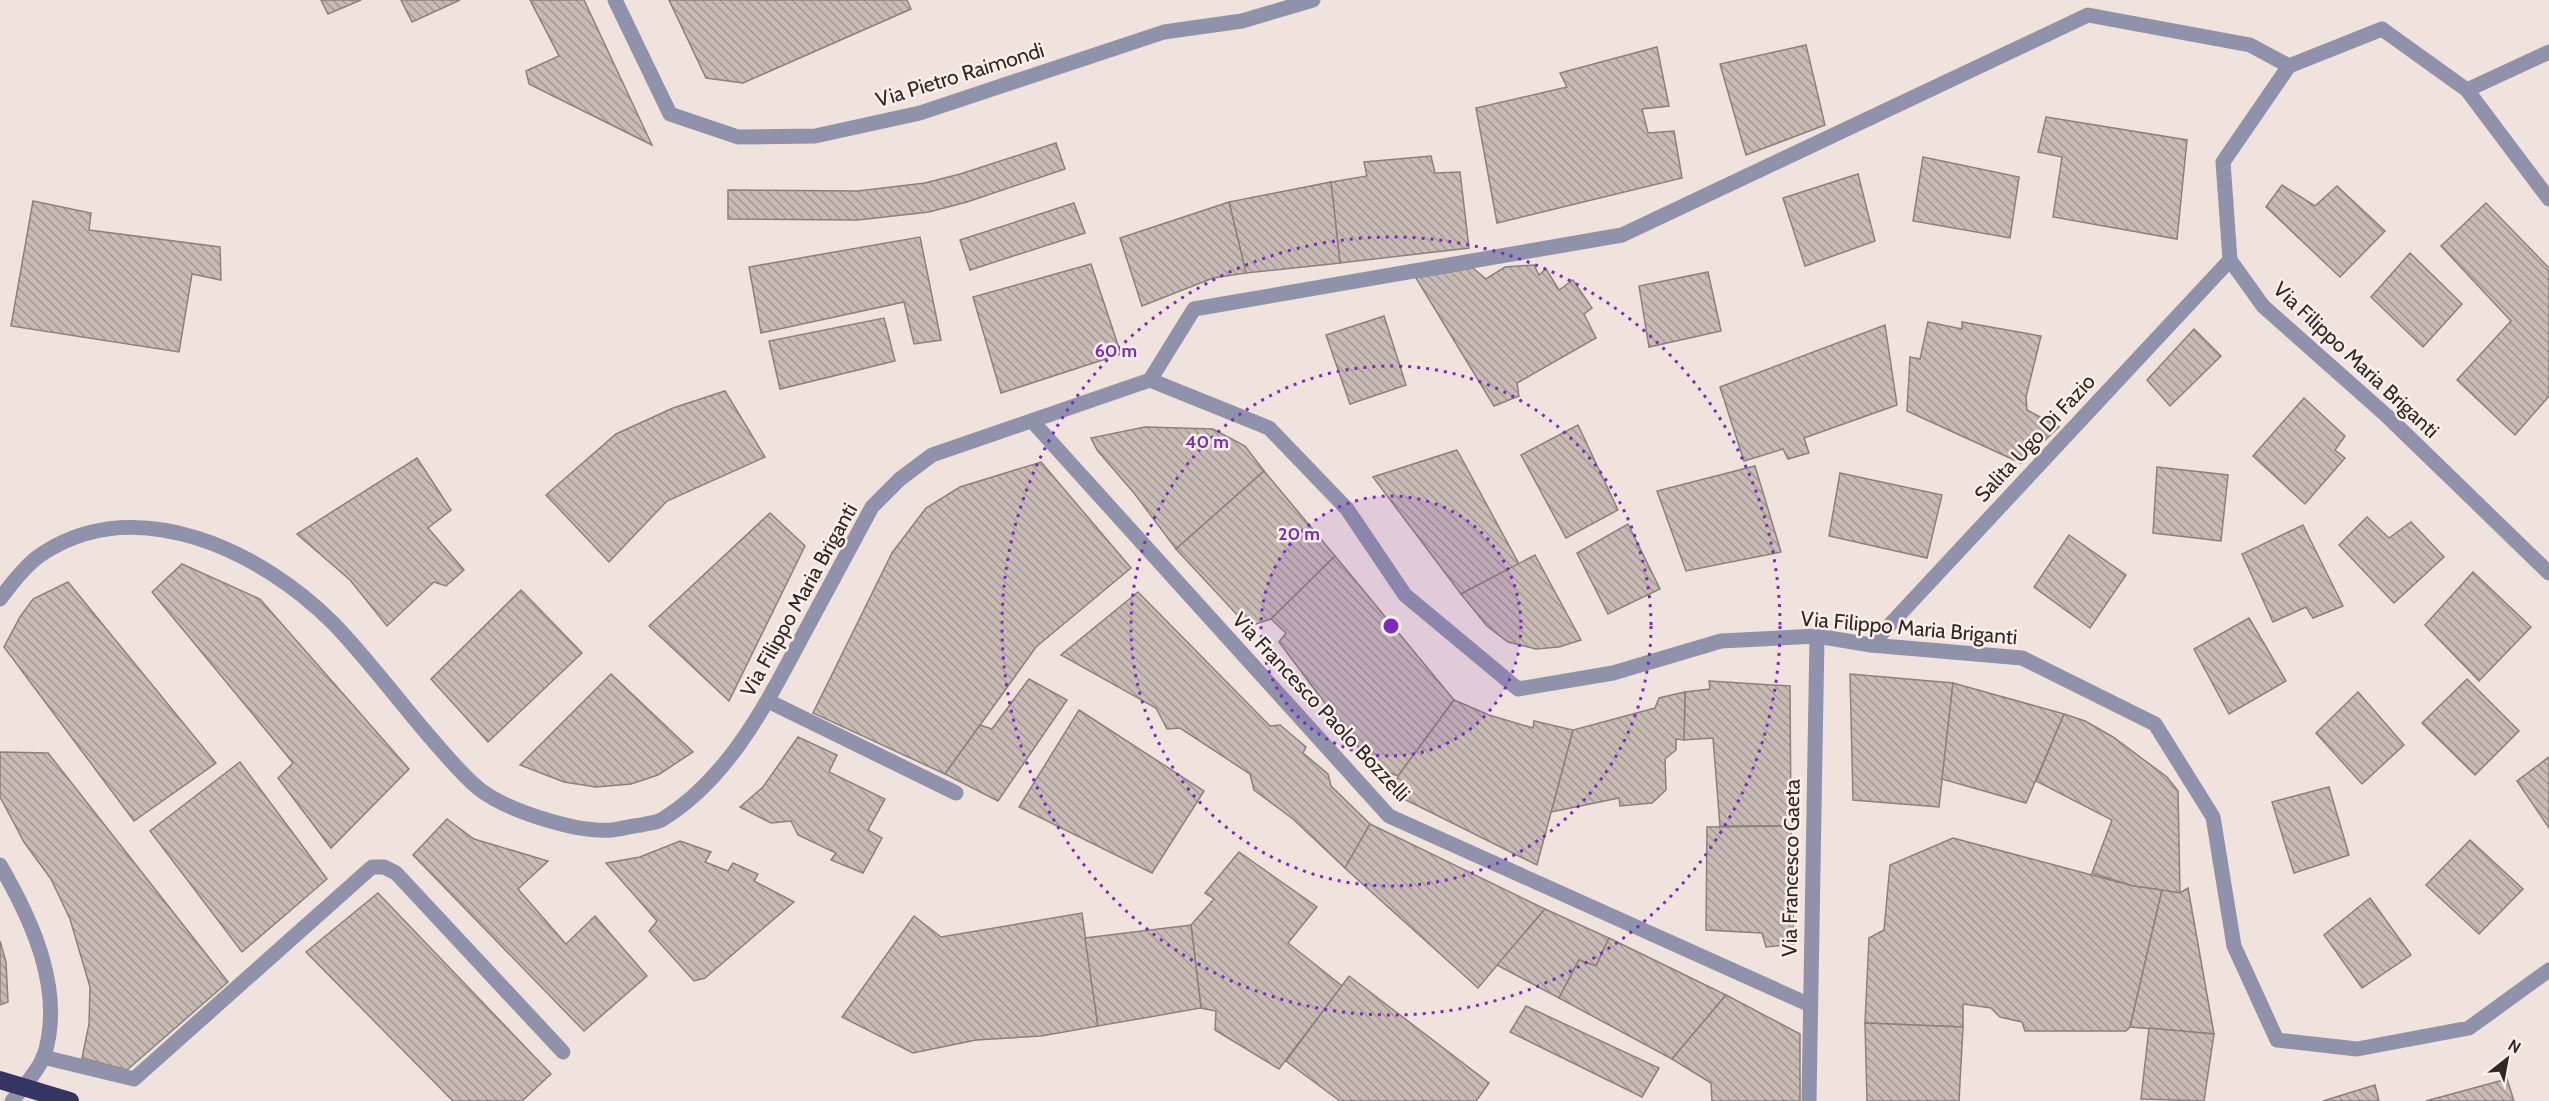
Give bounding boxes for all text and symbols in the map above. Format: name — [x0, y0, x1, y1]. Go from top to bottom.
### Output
street label: Via Pietro Raimondi — [873, 37, 1047, 112]
street label: Via Filippo Maria Briganti — [2268, 276, 2444, 443]
text: 60 m — [1095, 340, 1137, 362]
street label: Salita Ugo Di Fazio — [1969, 369, 2100, 507]
text: 40 m — [1185, 431, 1229, 453]
street label: Via Filippo Maria Briganti — [735, 499, 862, 701]
text: 20 m — [1278, 523, 1320, 545]
street label: Via Filippo Maria Briganti — [1800, 606, 2018, 649]
street label: Via Francesco Paolo Bozzelli — [1227, 607, 1415, 806]
centre of rings — [1381, 616, 1401, 636]
street label: Via Francesco Gaeta — [1776, 779, 1805, 957]
north arrow — [2477, 1029, 2537, 1089]
text: N — [2505, 1036, 2524, 1058]

